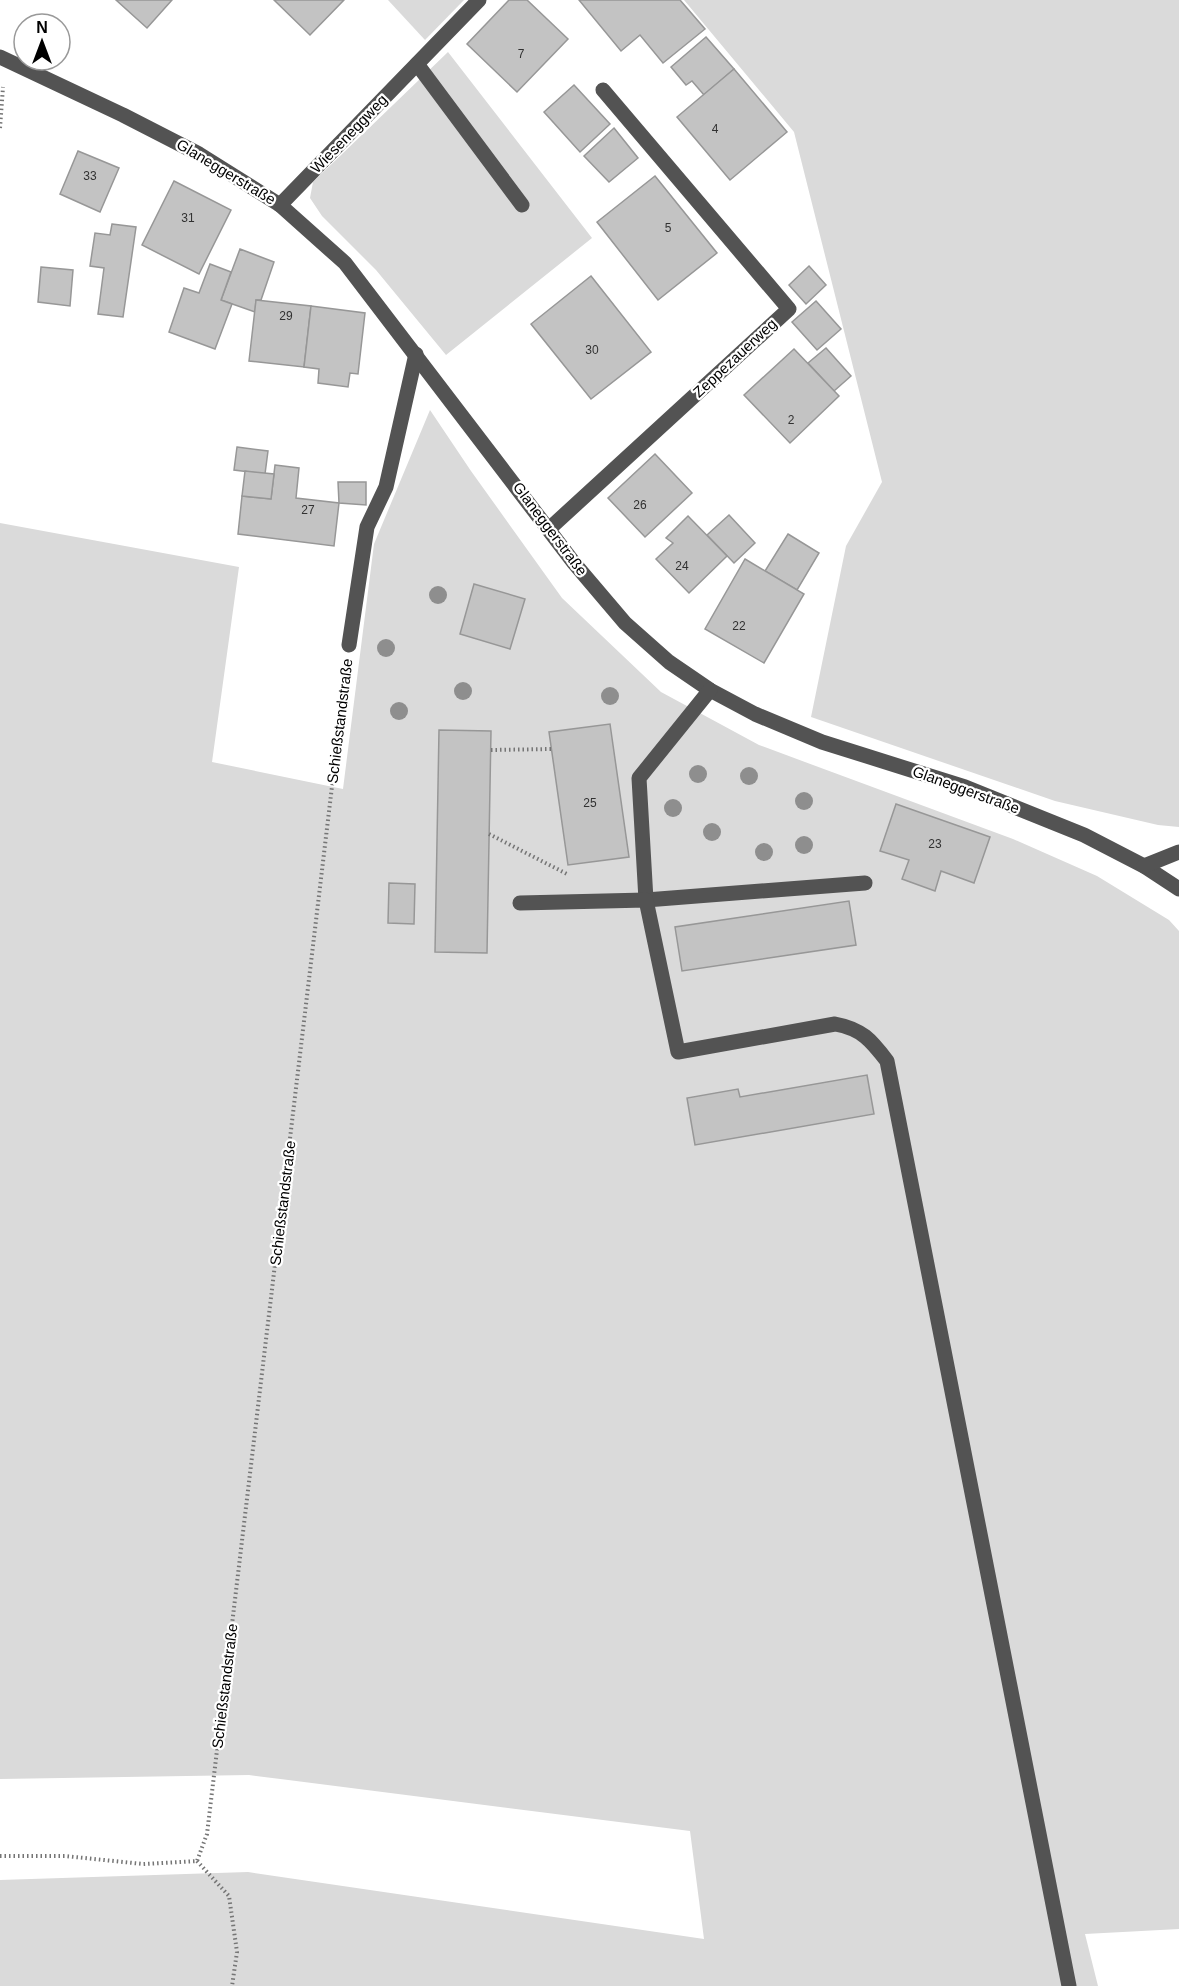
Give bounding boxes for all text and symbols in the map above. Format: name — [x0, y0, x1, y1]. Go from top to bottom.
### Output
north arrow — [12, 12, 72, 72]
text: N — [36, 19, 48, 36]
house number: 7 — [518, 47, 525, 61]
street label: Wieseneggweg — [307, 91, 390, 176]
house number: 4 — [712, 122, 719, 136]
street label: Glaneggerstraße — [174, 135, 279, 208]
house number: 33 — [83, 169, 97, 183]
house number: 31 — [181, 211, 195, 225]
house number: 5 — [665, 221, 672, 235]
house number: 29 — [279, 309, 293, 323]
street label: Zeppezauerweg — [690, 315, 780, 401]
house number: 30 — [585, 343, 599, 357]
house number: 2 — [788, 413, 795, 427]
street label: Glaneggerstraße — [510, 479, 591, 579]
house number: 26 — [633, 498, 647, 512]
house number: 27 — [301, 503, 315, 517]
house number: 24 — [675, 559, 689, 573]
house number: 22 — [732, 619, 746, 633]
street label: Schießstandstraße — [323, 657, 356, 784]
street label: Glaneggerstraße — [910, 762, 1022, 817]
house number: 25 — [583, 796, 597, 810]
house number: 23 — [928, 837, 942, 851]
street label: Schießstandstraße — [266, 1139, 299, 1266]
street label: Schießstandstraße — [208, 1622, 241, 1749]

